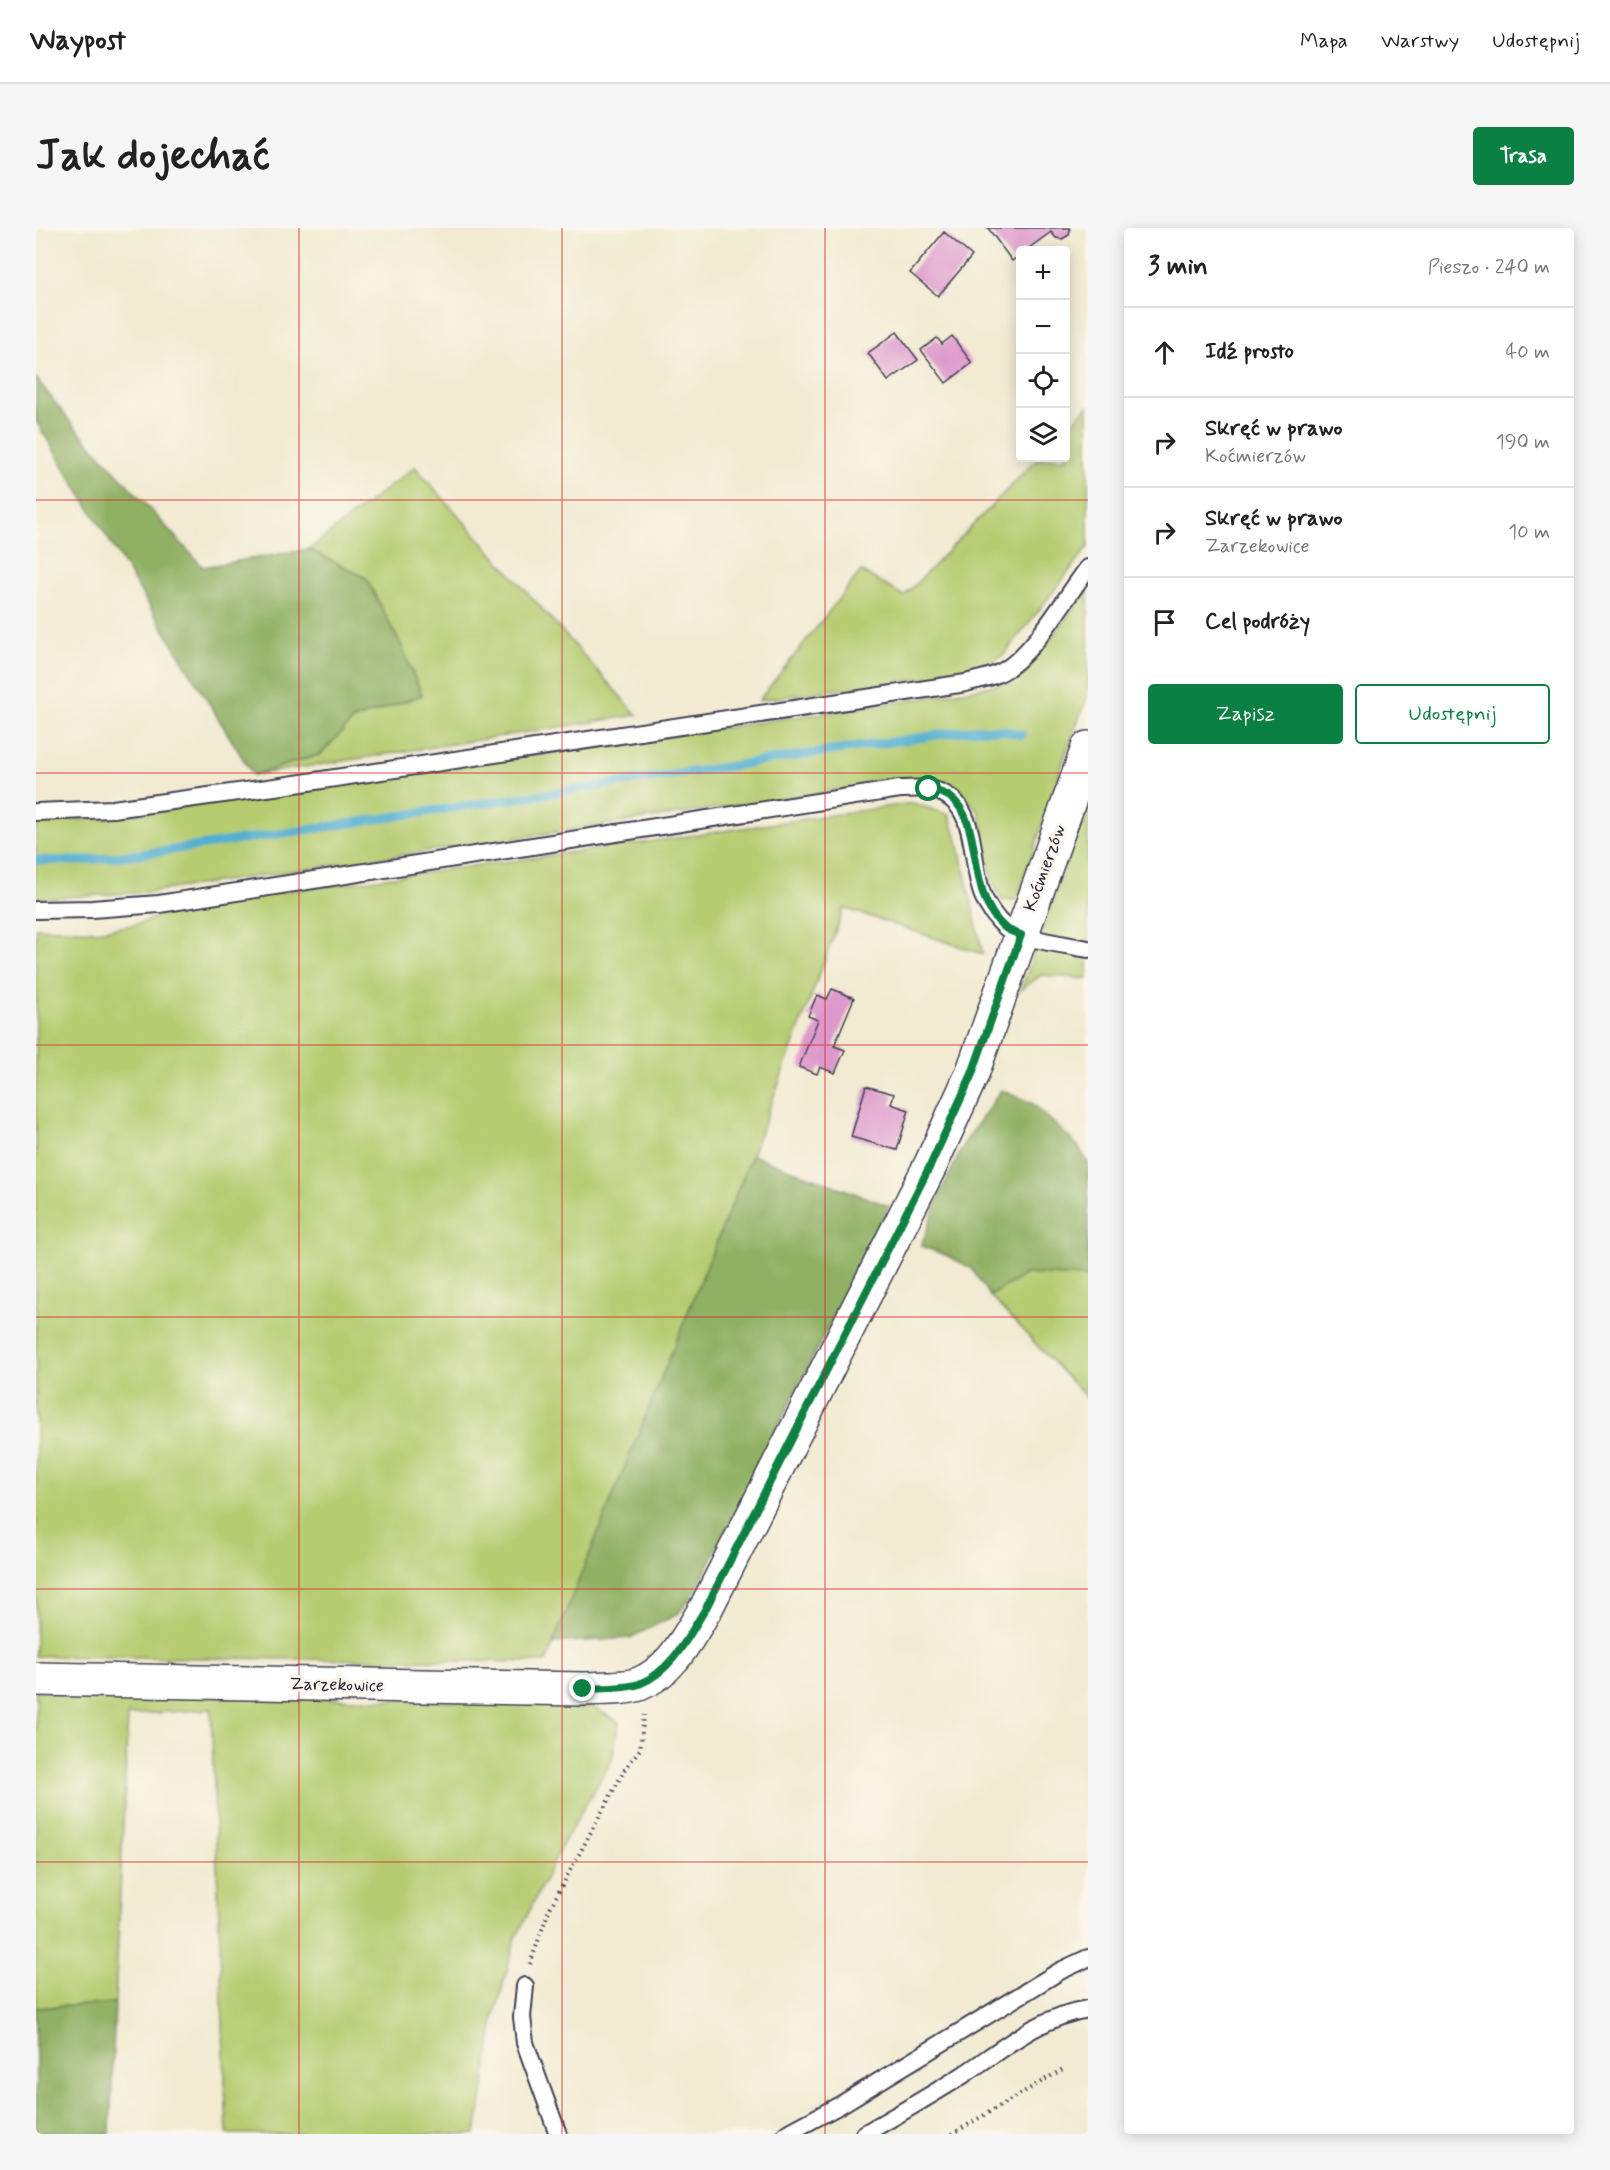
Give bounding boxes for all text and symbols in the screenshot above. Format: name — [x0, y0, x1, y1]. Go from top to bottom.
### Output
text: Waypost — [30, 23, 126, 60]
text: Mapa — [1300, 27, 1348, 55]
text: Warstwy — [1381, 27, 1459, 55]
text: Udostępnij — [1492, 27, 1580, 55]
button: Trasa — [1473, 127, 1574, 185]
text: Jak dojechać — [36, 129, 270, 184]
map controls — [1016, 246, 1070, 462]
button: + — [1016, 246, 1070, 300]
text: 3 min — [1148, 250, 1208, 284]
text: Pieszo · 240 m — [1428, 254, 1550, 281]
button: − — [1016, 300, 1070, 354]
icon: ahead — [1148, 336, 1181, 369]
text: Idź prosto — [1205, 338, 1294, 366]
text: 40 m — [1506, 339, 1550, 366]
button: locate — [1016, 354, 1070, 408]
button: layers — [1016, 408, 1070, 462]
text: Skręć w prawo — [1205, 415, 1342, 443]
icon: right — [1148, 426, 1181, 459]
text: 190 m — [1496, 429, 1550, 456]
text: Koćmierzów — [1205, 443, 1306, 470]
text: Skręć w prawo — [1205, 505, 1342, 533]
icon: right — [1148, 516, 1181, 549]
text: 10 m — [1508, 519, 1550, 546]
text: Zarzekowice — [1205, 533, 1310, 560]
icon: arrive — [1148, 606, 1181, 639]
text: Cel podróży — [1205, 608, 1310, 636]
button: Zapisz — [1148, 684, 1343, 744]
button: Udostępnij — [1355, 684, 1550, 744]
route start — [915, 775, 941, 801]
street label: Koćmierzów — [1018, 821, 1072, 915]
street label: Zarzekowice — [290, 1672, 384, 1698]
route end — [569, 1675, 595, 1701]

